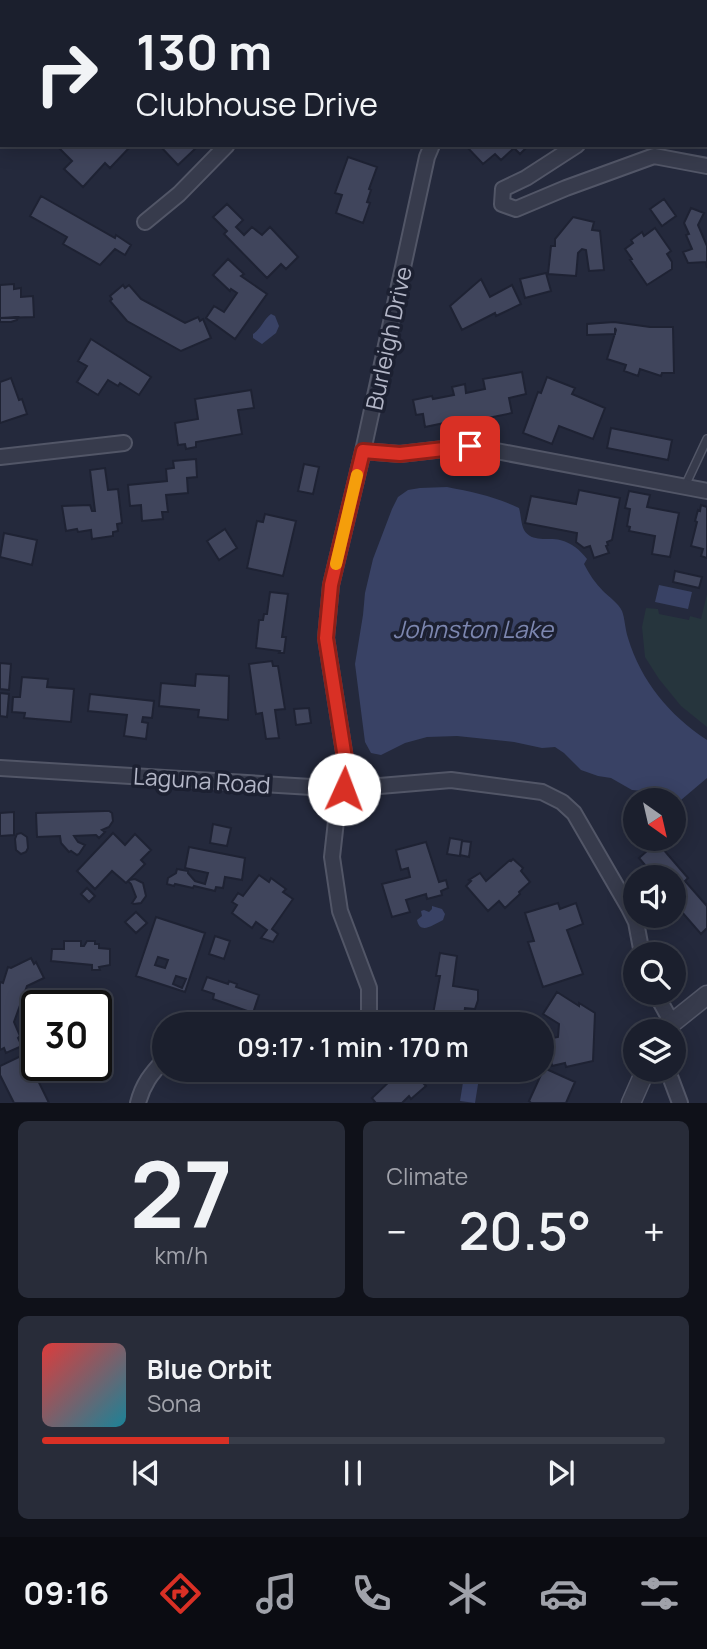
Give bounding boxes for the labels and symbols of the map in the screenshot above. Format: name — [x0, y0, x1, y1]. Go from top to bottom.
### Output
street label: Burleigh Drive — [357, 263, 419, 413]
pin — [440, 416, 500, 476]
water label: Johnston Lake — [393, 612, 555, 645]
position arrow — [307, 752, 381, 826]
street label: Laguna Road — [132, 759, 272, 801]
north arrow — [623, 788, 686, 850]
speed limit sign: 30 — [21, 990, 112, 1081]

